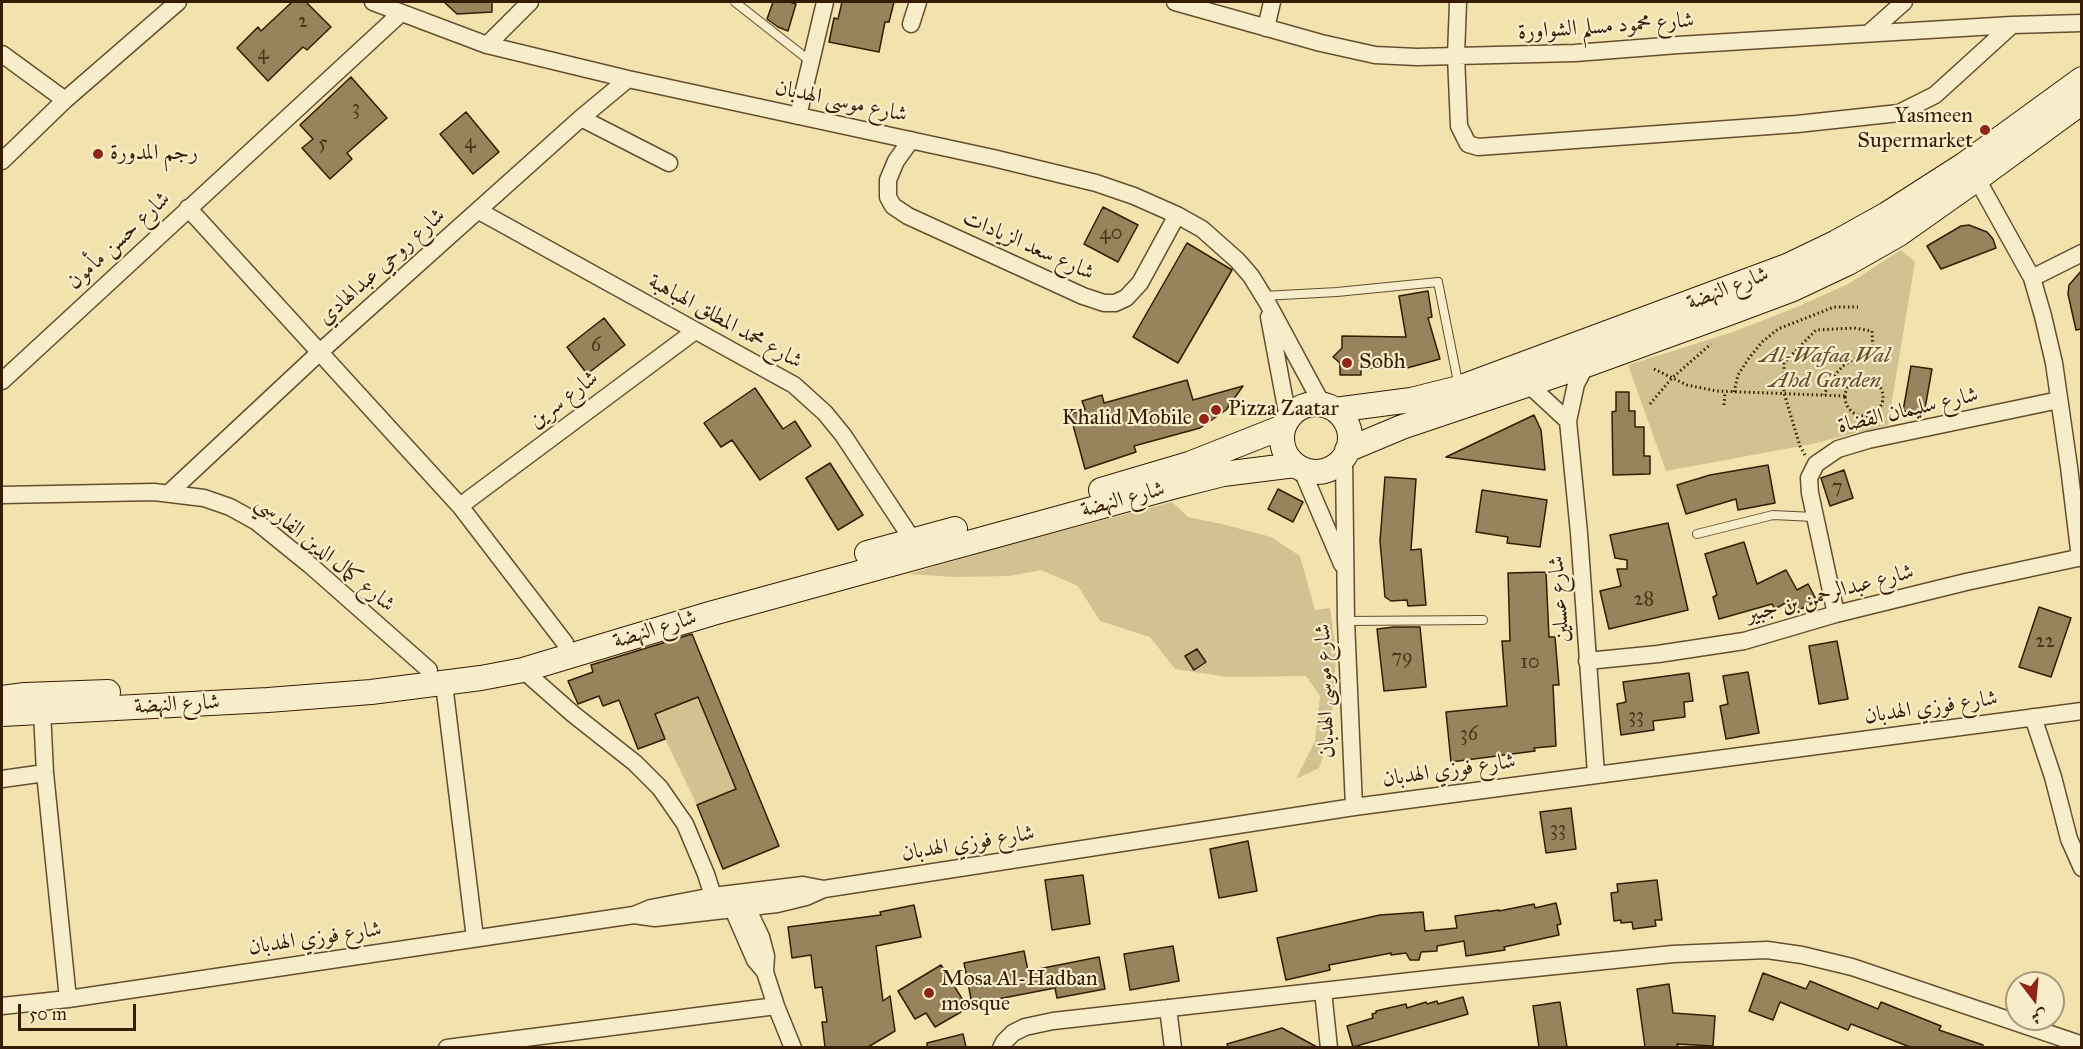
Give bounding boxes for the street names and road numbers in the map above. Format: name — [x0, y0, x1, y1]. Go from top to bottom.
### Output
street label: شارع محمود مسلم الشواورة — [1517, 8, 1695, 46]
street label: شارع موسى الهدبان — [772, 75, 910, 129]
street label: شارع حسن مأمون — [62, 186, 176, 296]
street label: شارع روحي عبدالهادي — [313, 203, 451, 331]
street label: شارع سعد الزيادات — [958, 205, 1098, 287]
street label: شارع النهضة — [1683, 261, 1773, 317]
street label: شارع محمد المطلق الهباهبة — [643, 269, 807, 375]
street label: شارع سرين — [524, 365, 604, 435]
street label: شارع سليمان القضاة — [1835, 382, 1981, 440]
street label: شارع النهضة — [1078, 476, 1168, 524]
street label: شارع كمال الدين الفارسي — [250, 490, 400, 618]
street label: شارع عسلين — [1544, 555, 1576, 643]
street label: شارع عبدالرحمن بن جبير — [1743, 559, 1917, 629]
street label: شارع النهضة — [610, 605, 700, 655]
street label: شارع موسى الهدبان — [1310, 623, 1342, 759]
street label: شارع فوزي الهدبان — [1863, 686, 1999, 730]
street label: شارع النهضة — [133, 690, 221, 720]
street label: شارع فوزي الهدبان — [1381, 749, 1517, 793]
street label: شارع فوزي الهدبان — [900, 820, 1036, 868]
street label: شارع فوزي الهدبان — [247, 917, 383, 961]

